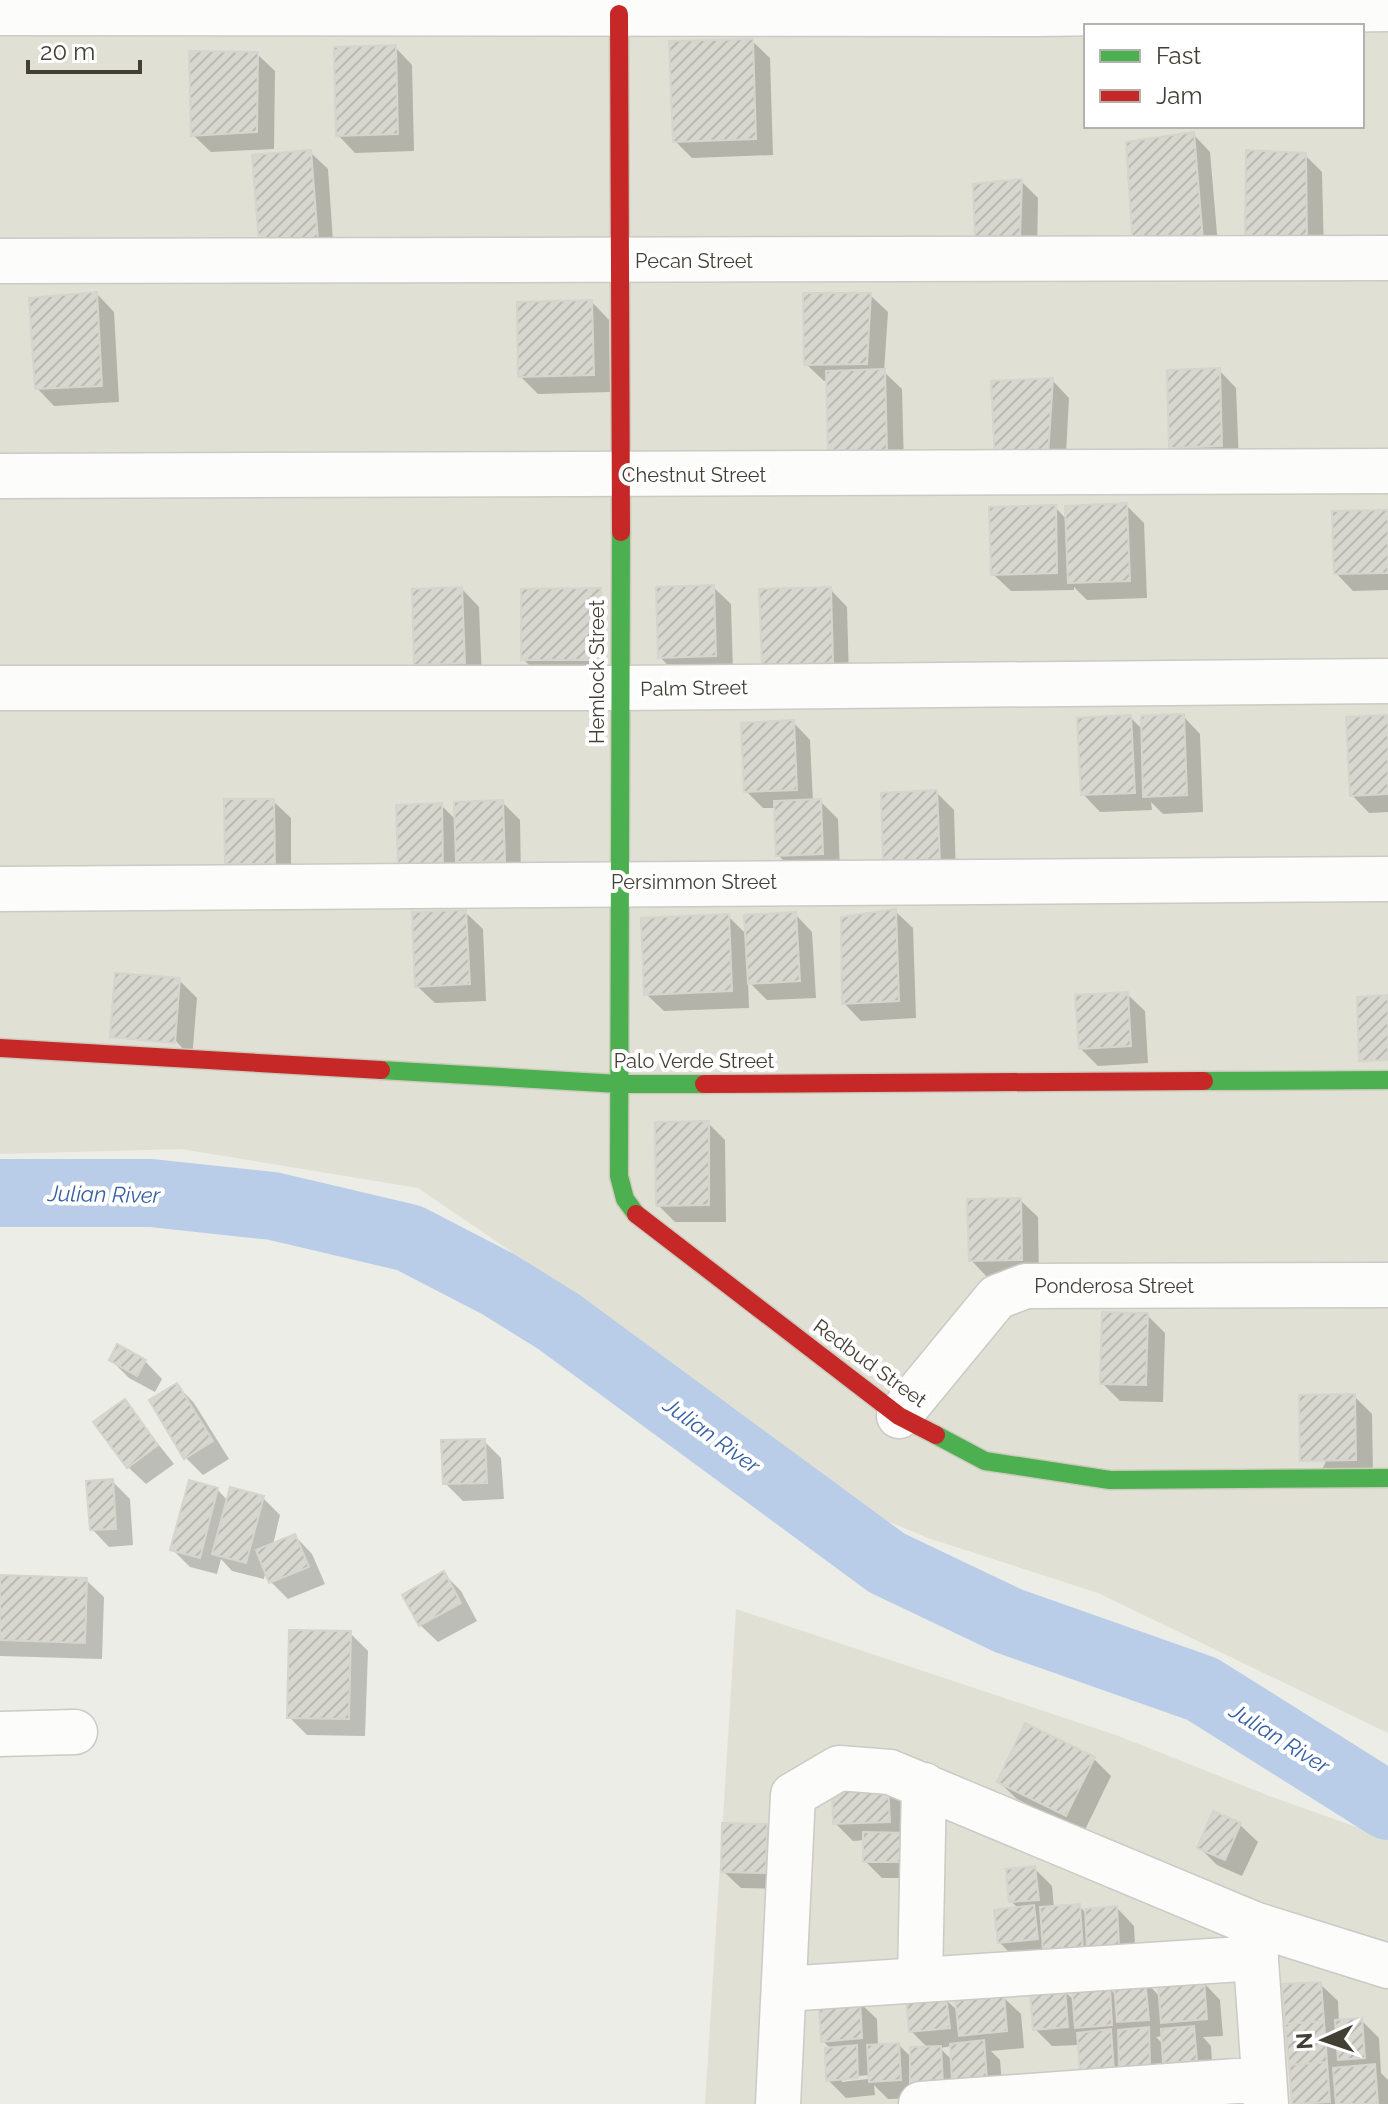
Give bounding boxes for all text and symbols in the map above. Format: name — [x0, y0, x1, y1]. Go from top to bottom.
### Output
scale bar — [28, 24, 140, 74]
legend — [1084, 24, 1364, 128]
text: 20 m — [40, 37, 95, 66]
text: Fast — [1156, 41, 1201, 70]
text: Jam — [1156, 81, 1202, 110]
street label: Pecan Street — [635, 249, 753, 273]
street label: Chestnut Street — [622, 463, 766, 487]
street label: Hemlock Street — [585, 600, 609, 744]
street label: Palm Street — [640, 675, 748, 701]
street label: Persimmon Street — [611, 870, 777, 894]
street label: Palo Verde Street — [614, 1049, 775, 1073]
water label: Julian River — [47, 1180, 162, 1208]
street label: Ponderosa Street — [1034, 1274, 1194, 1298]
street label: Redbud Street — [809, 1314, 932, 1412]
water label: Julian River — [658, 1391, 766, 1479]
water label: Julian River — [1225, 1697, 1336, 1780]
north arrow — [1284, 2000, 1364, 2080]
text: N — [1291, 2032, 1317, 2050]

